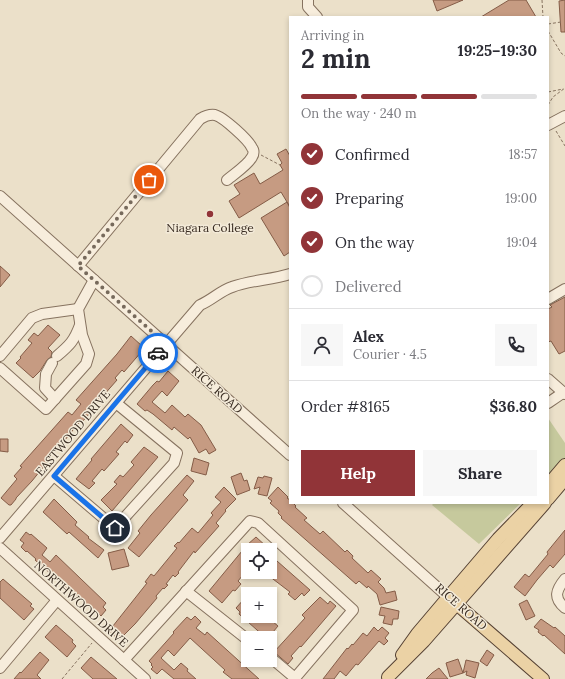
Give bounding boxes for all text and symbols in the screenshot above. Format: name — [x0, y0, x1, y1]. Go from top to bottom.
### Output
text: Arriving in — [301, 27, 364, 44]
text: 19:25–19:30 — [458, 41, 537, 60]
text: 2 min — [301, 42, 371, 75]
text: On the way · 240 m — [301, 105, 417, 122]
icon: check — [301, 143, 323, 165]
text: Confirmed — [335, 145, 410, 164]
text: 18:57 — [509, 146, 537, 163]
pin — [132, 163, 166, 197]
icon: bag — [138, 169, 160, 191]
icon: check — [301, 187, 323, 209]
text: Preparing — [335, 189, 403, 208]
text: 19:00 — [505, 190, 537, 207]
marker: Niagara College — [205, 209, 215, 219]
place label: Niagara College — [166, 220, 254, 235]
icon: check — [301, 231, 323, 253]
text: On the way — [335, 233, 414, 252]
text: 19:04 — [506, 234, 537, 251]
text: Delivered — [335, 277, 402, 296]
button: person — [301, 324, 343, 366]
button: phone — [495, 324, 537, 366]
text: Alex — [353, 327, 384, 346]
courier — [138, 333, 178, 373]
icon: car — [147, 342, 169, 364]
text: Courier · 4.5 — [353, 346, 427, 363]
street label: RICE ROAD — [189, 363, 246, 417]
street label: EASTWOOD DRIVE — [32, 387, 113, 479]
text: Order #8165 — [301, 397, 390, 416]
text: $36.80 — [490, 397, 537, 416]
button: Help — [301, 450, 415, 496]
button: Share — [423, 450, 537, 496]
pin — [98, 511, 132, 545]
icon: home — [104, 517, 126, 539]
map controls — [241, 543, 277, 667]
button: locate — [241, 543, 277, 579]
street label: NORTHWOOD DRIVE — [31, 557, 132, 650]
street label: RICE ROAD — [432, 580, 490, 633]
button: + — [241, 587, 277, 623]
button: − — [241, 631, 277, 667]

